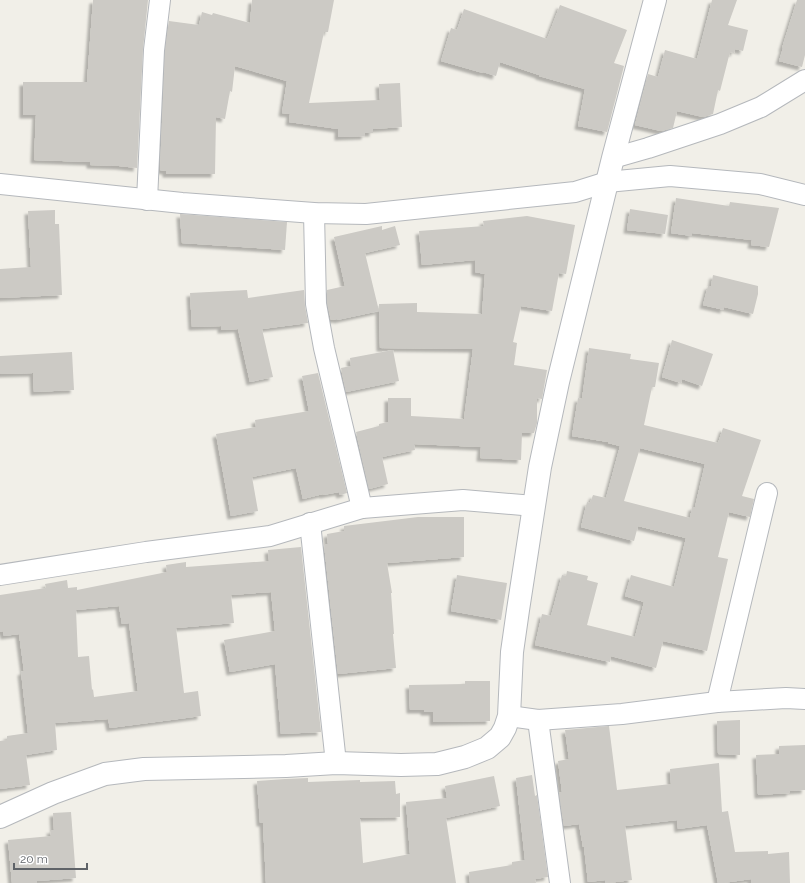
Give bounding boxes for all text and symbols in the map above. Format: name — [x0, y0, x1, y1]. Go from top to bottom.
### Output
scale bar — [14, 845, 87, 871]
text: 20 m — [20, 852, 48, 866]

